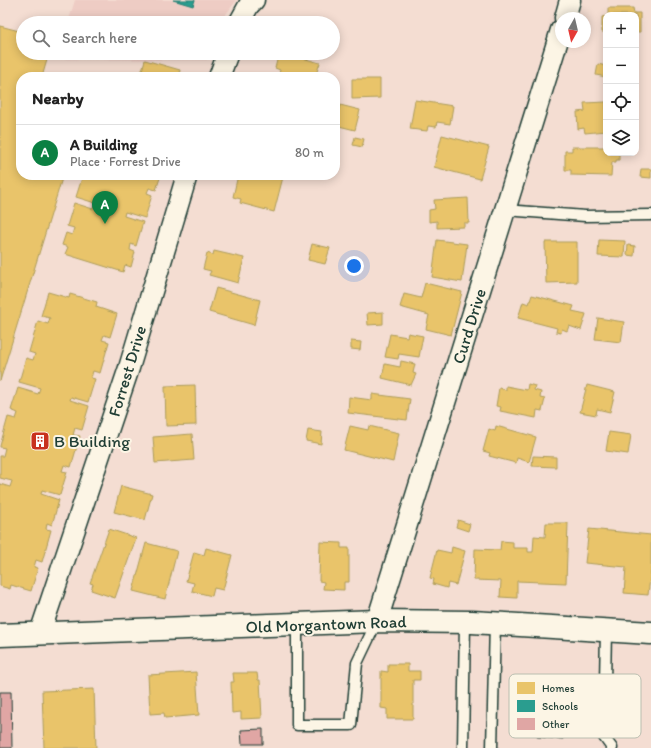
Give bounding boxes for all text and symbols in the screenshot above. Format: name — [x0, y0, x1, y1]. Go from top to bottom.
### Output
north arrow — [555, 12, 591, 48]
map controls — [603, 12, 639, 156]
button: + — [603, 12, 639, 48]
search box — [16, 16, 340, 60]
icon: search — [30, 27, 52, 49]
text: Search here — [62, 29, 137, 47]
button: − — [603, 48, 639, 84]
button: locate — [603, 84, 639, 120]
text: Nearby — [32, 88, 84, 108]
button: layers — [603, 120, 639, 156]
text: A Building — [70, 136, 137, 154]
text: A — [41, 145, 49, 160]
text: 80 m — [295, 145, 324, 160]
text: Place · Forrest Drive — [70, 154, 181, 169]
pin: A — [92, 191, 118, 224]
your location — [344, 256, 364, 276]
street label: Curd Drive — [448, 286, 490, 366]
street label: Forrest Drive — [104, 323, 150, 419]
building icon: B Building — [29, 430, 51, 452]
place label: B Building — [54, 431, 130, 451]
street label: Old Morgantown Road — [245, 611, 408, 637]
legend — [509, 674, 641, 738]
text: Homes — [542, 682, 575, 695]
text: Schools — [542, 700, 578, 713]
text: Other — [542, 718, 570, 731]

